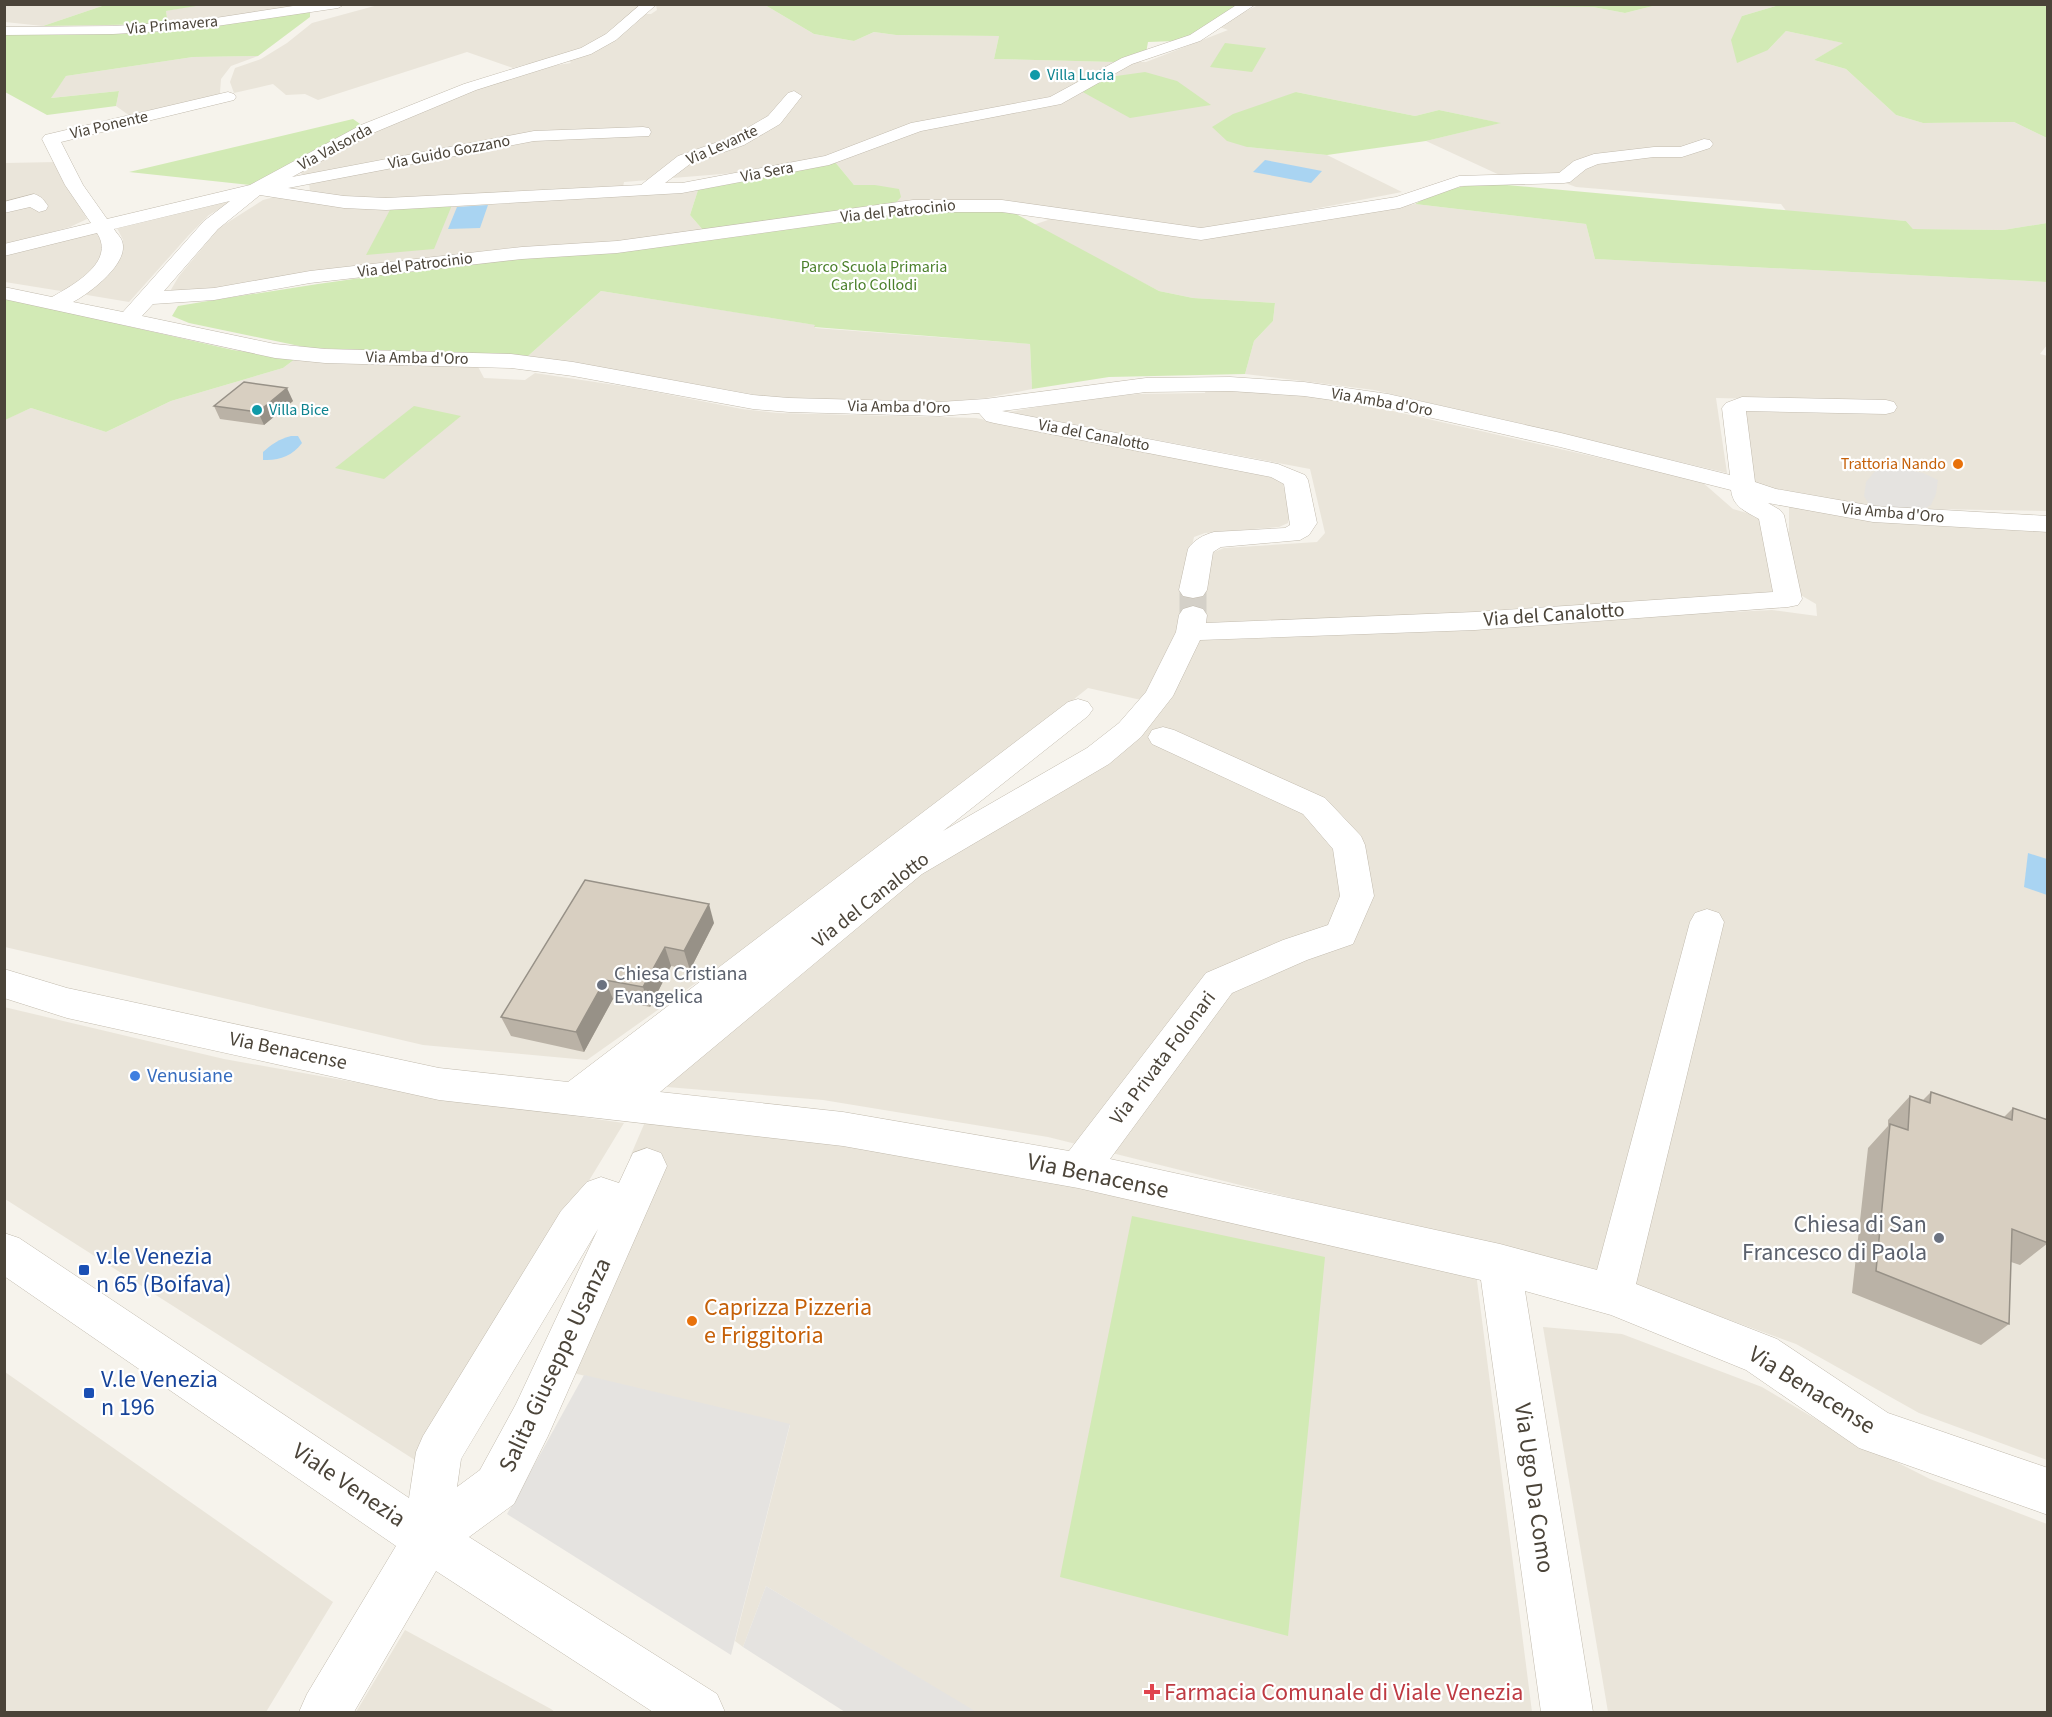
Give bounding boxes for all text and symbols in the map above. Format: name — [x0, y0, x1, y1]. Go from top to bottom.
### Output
street label: Via Primavera — [125, 10, 219, 40]
place label: Villa Lucia — [1047, 64, 1114, 86]
marker: Villa Lucia — [1028, 68, 1042, 82]
street label: Via Ponente — [68, 105, 150, 145]
street label: Via Valsorda — [294, 118, 376, 176]
street label: Via Levante — [683, 119, 761, 171]
street label: Via Guido Gozzano — [386, 129, 512, 175]
street label: Via Sera — [739, 156, 795, 188]
street label: Via del Patrocinio — [839, 194, 957, 228]
street label: Via del Patrocinio — [356, 247, 474, 283]
park label: Parco Scuola Primaria Carlo Collodi — [801, 256, 947, 296]
street label: Via Amba d'Oro — [365, 346, 469, 370]
street label: Via Amba d'Oro — [1329, 382, 1435, 422]
street label: Via Amba d'Oro — [847, 395, 951, 419]
place label: Villa Bice — [269, 399, 329, 421]
marker: Villa Bice — [250, 403, 264, 417]
street label: Via del Canalotto — [1036, 413, 1152, 457]
place label: Trattoria Nando — [1841, 453, 1946, 475]
marker: Trattoria Nando — [1951, 457, 1965, 471]
street label: Via Amba d'Oro — [1841, 498, 1945, 528]
street label: Via del Canalotto — [1483, 596, 1625, 634]
street label: Via del Canalotto — [807, 845, 935, 955]
place label: Chiesa Cristiana Evangelica — [614, 960, 748, 1011]
marker: Chiesa Cristiana Evangelica — [595, 978, 609, 992]
street label: Via Privata Folonari — [1103, 985, 1223, 1131]
street label: Via Benacense — [226, 1025, 350, 1077]
place label: Venusiane — [147, 1062, 233, 1090]
marker: Venusiane — [128, 1069, 142, 1083]
street label: Via Benacense — [1024, 1144, 1172, 1208]
place label: Chiesa di San Francesco di Paola — [1742, 1207, 1927, 1270]
marker: Chiesa di San Francesco di Paola — [1932, 1231, 1946, 1245]
place label: v.le Venezia n 65 (Boifava) — [96, 1239, 232, 1302]
street label: Salita Giuseppe Usanza — [490, 1252, 620, 1478]
marker: v.le Venezia n 65 (Boifava) — [77, 1263, 91, 1277]
place label: Caprizza Pizzeria e Friggitoria — [704, 1290, 872, 1353]
marker: Caprizza Pizzeria e Friggitoria — [685, 1314, 699, 1328]
street label: Via Benacense — [1742, 1337, 1882, 1443]
place label: V.le Venezia n 196 — [101, 1362, 218, 1425]
marker: V.le Venezia n 196 — [82, 1386, 96, 1400]
street label: Via Ugo Da Como — [1505, 1401, 1563, 1575]
street label: Viale Venezia — [285, 1434, 413, 1536]
place label: Farmacia Comunale di Viale Venezia — [1164, 1675, 1523, 1710]
marker: Farmacia Comunale di Viale Venezia — [1145, 1685, 1159, 1699]

